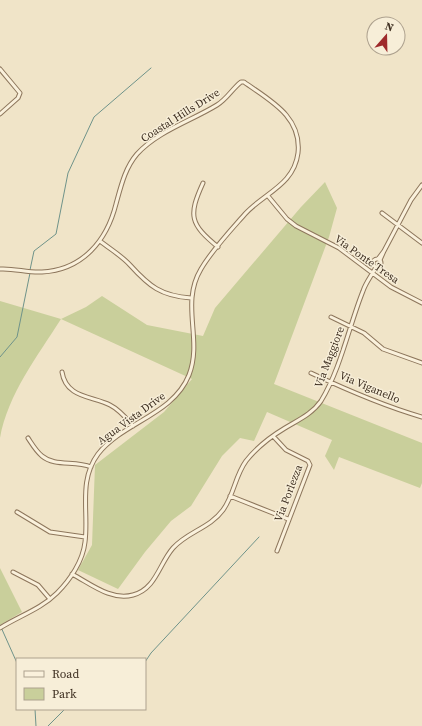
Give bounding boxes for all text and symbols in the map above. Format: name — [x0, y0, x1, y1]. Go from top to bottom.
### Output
north arrow — [366, 16, 406, 56]
text: N — [383, 19, 396, 35]
street label: Coastal Hills Drive — [138, 85, 223, 146]
street label: Via Ponte Tresa — [331, 232, 402, 288]
street label: Via Maggiore — [311, 324, 348, 390]
street label: Via Viganello — [337, 368, 402, 407]
street label: Agua Vista Drive — [94, 388, 169, 448]
street label: Via Porlezza — [271, 462, 306, 524]
legend — [16, 658, 146, 710]
text: Road — [52, 666, 79, 682]
text: Park — [52, 686, 77, 702]

